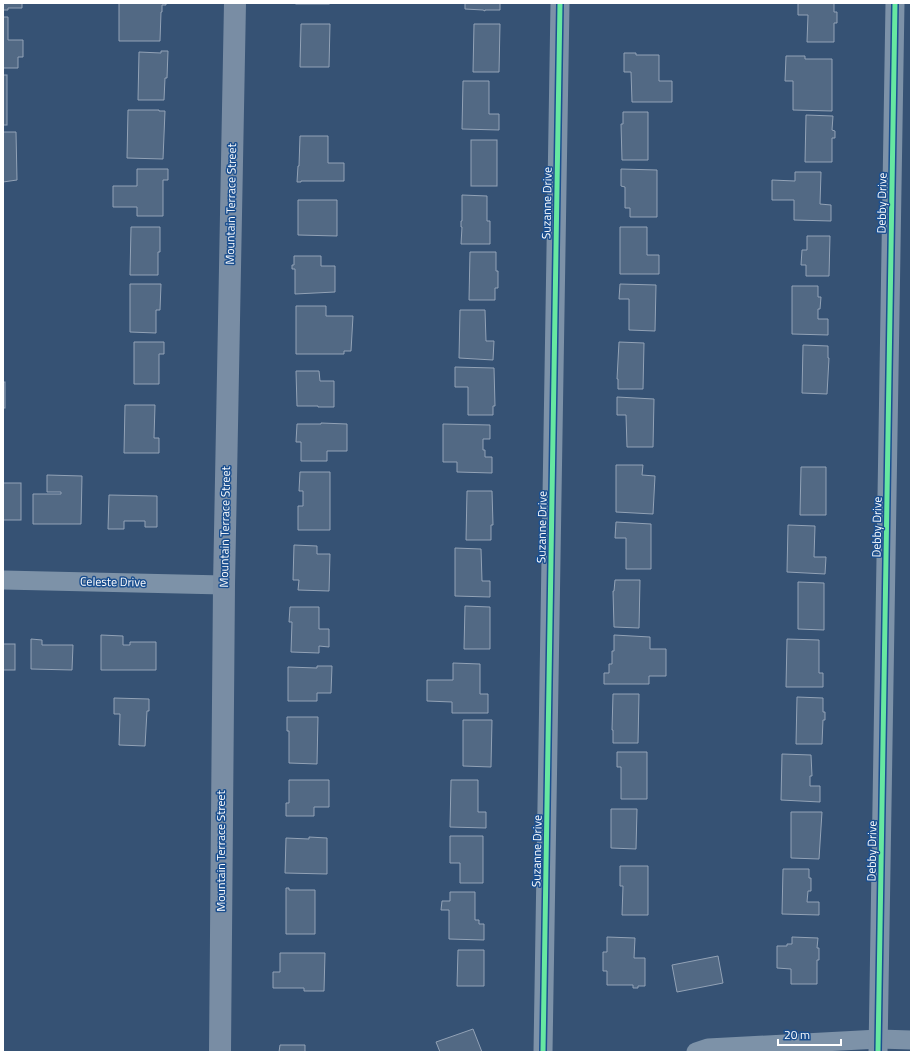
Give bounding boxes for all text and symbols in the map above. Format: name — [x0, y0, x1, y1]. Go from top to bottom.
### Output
street label: Mountain Terrace Street — [220, 142, 241, 265]
street label: Suzanne Drive — [536, 167, 557, 239]
street label: Debby Drive — [871, 172, 892, 234]
street label: Mountain Terrace Street — [214, 465, 235, 588]
street label: Suzanne Drive — [531, 491, 552, 563]
street label: Debby Drive — [866, 496, 887, 558]
street label: Celeste Drive — [80, 571, 146, 592]
street label: Mountain Terrace Street — [211, 789, 230, 912]
street label: Suzanne Drive — [526, 815, 547, 887]
street label: Debby Drive — [861, 820, 882, 882]
scale bar — [778, 1021, 841, 1047]
text: 20 m — [784, 1025, 810, 1044]

